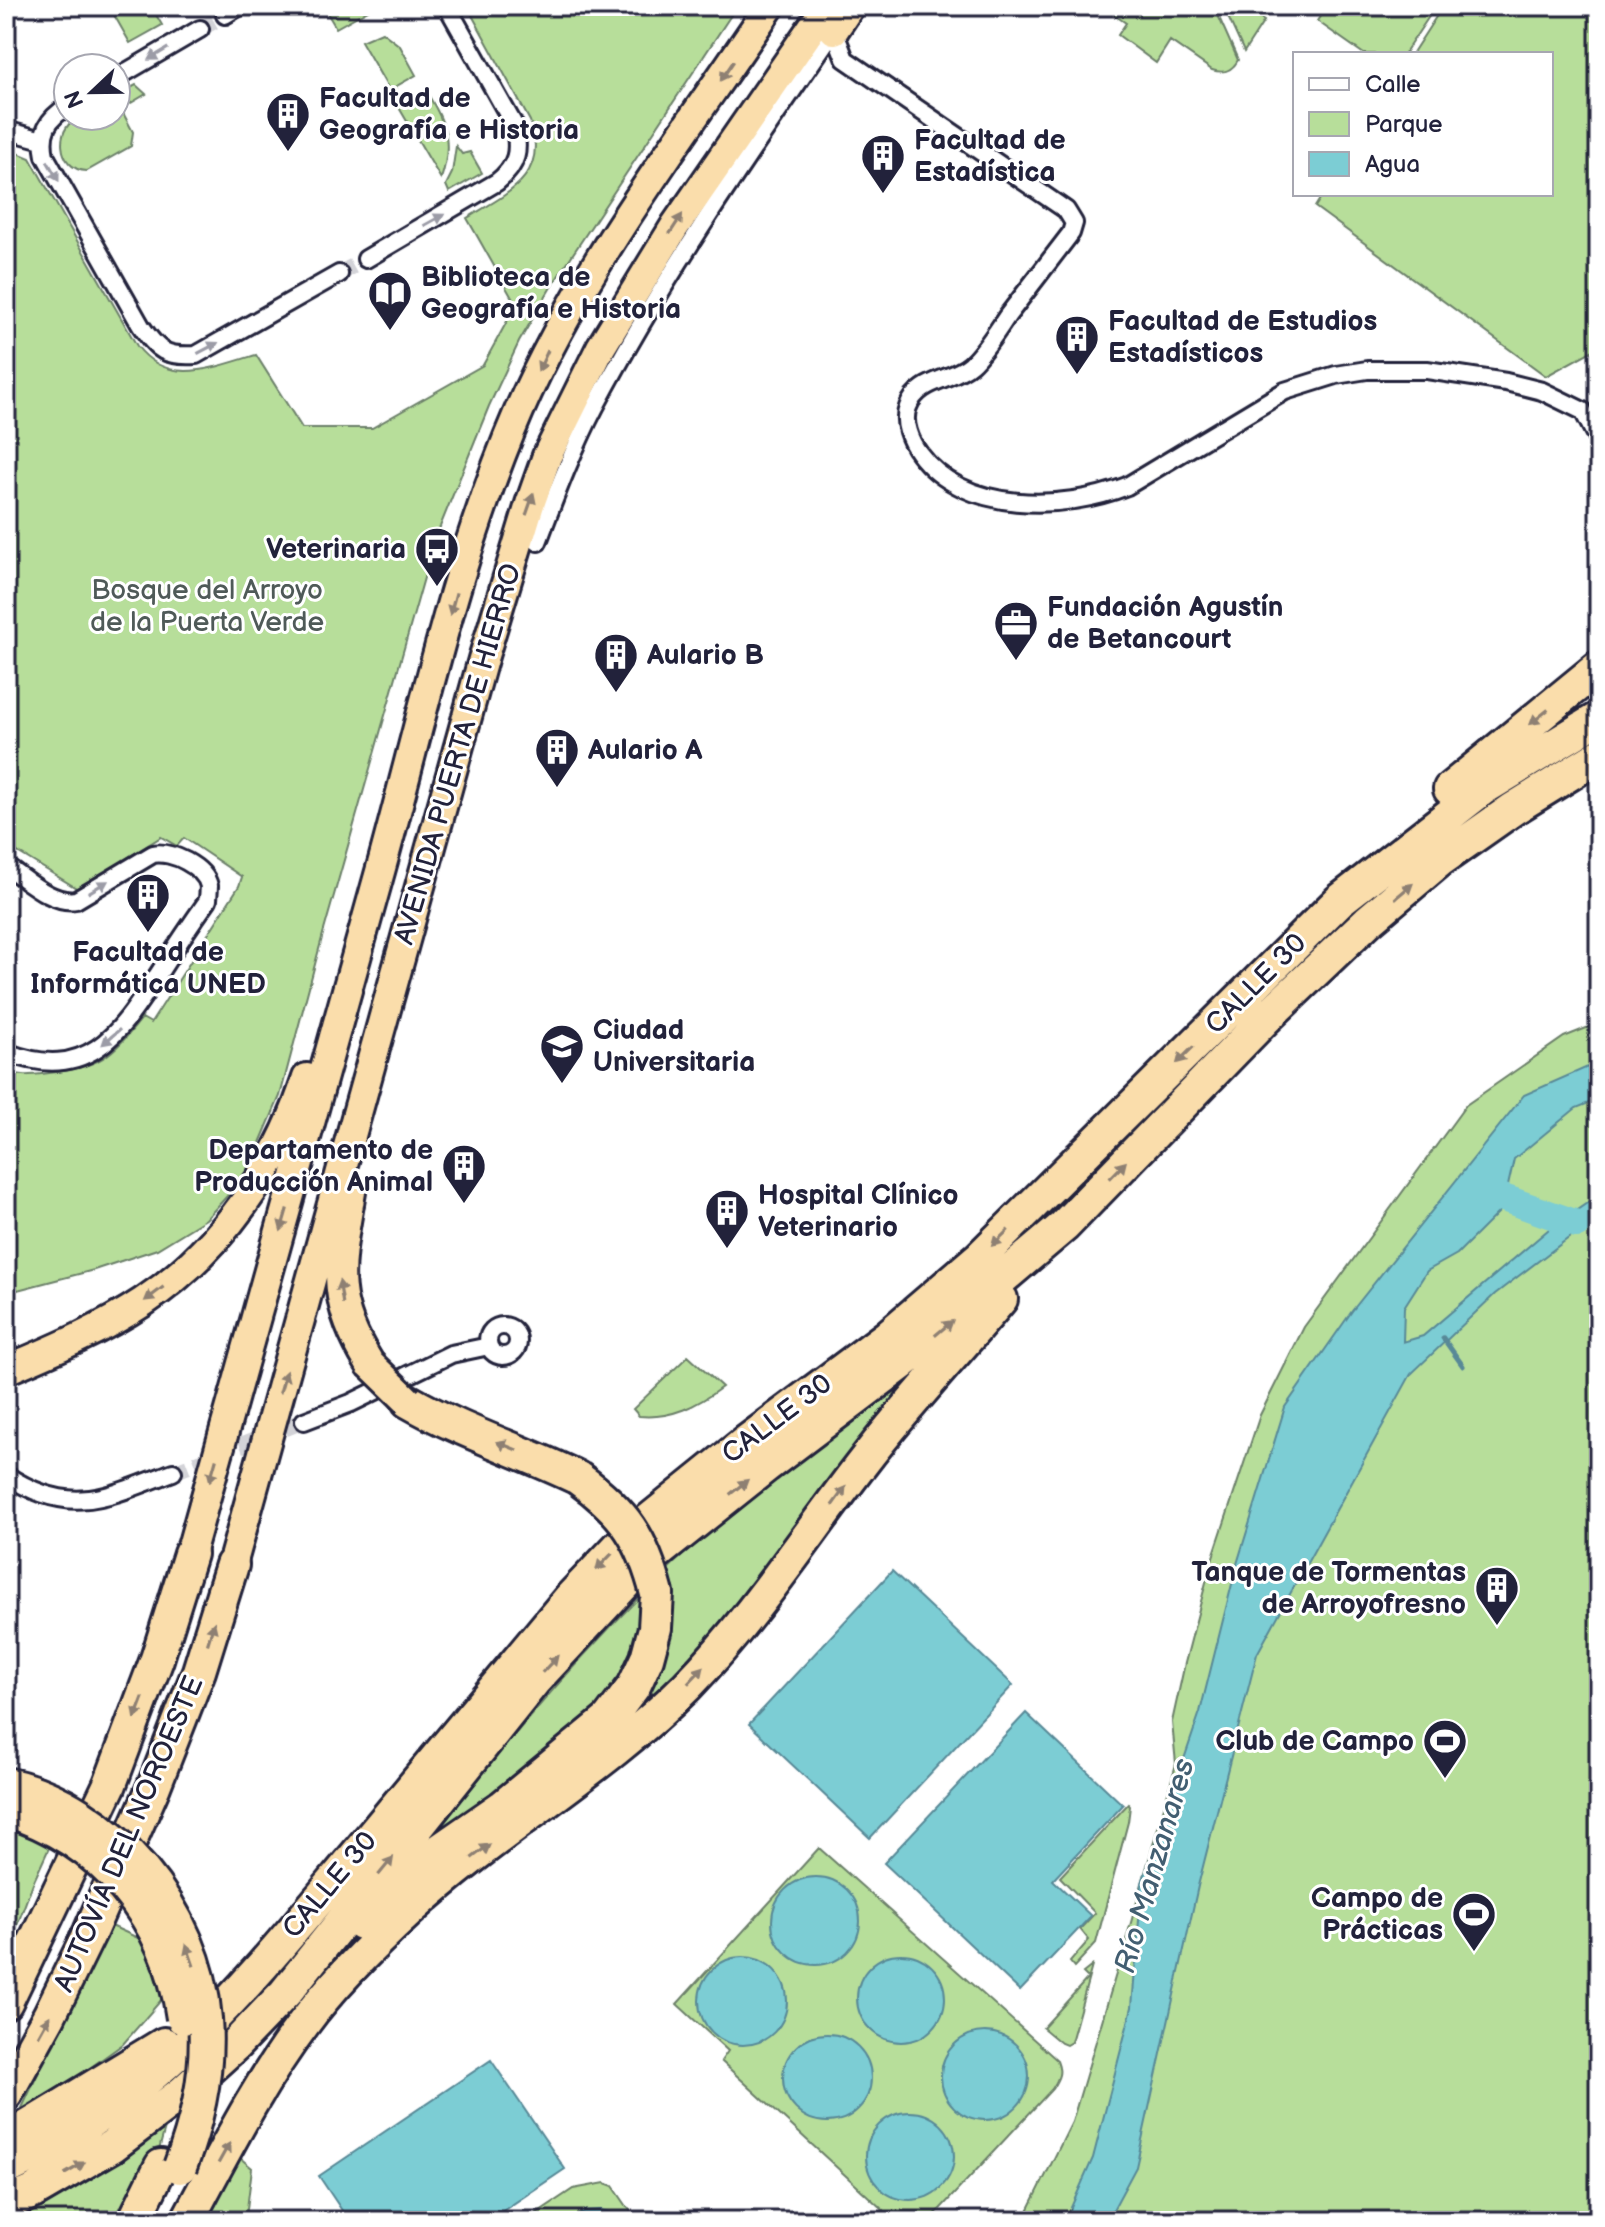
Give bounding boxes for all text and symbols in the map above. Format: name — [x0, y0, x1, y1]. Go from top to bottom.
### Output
one-way arrow — [147, 47, 169, 61]
north arrow — [52, 52, 132, 132]
legend — [1293, 52, 1553, 196]
one-way arrow — [720, 60, 735, 81]
text: Calle — [1365, 70, 1420, 99]
place label: Facultad de Geografía e Historia — [319, 82, 579, 147]
text: N — [59, 86, 90, 112]
building icon: Facultad de Geografía e Historia — [264, 90, 312, 153]
text: Parque — [1365, 110, 1443, 139]
place label: Facultad de Estadística — [914, 124, 1066, 189]
building icon: Facultad de Estadística — [859, 132, 907, 195]
text: Agua — [1365, 150, 1420, 179]
one-way arrow — [46, 159, 60, 182]
one-way arrow — [423, 213, 445, 227]
one-way arrow — [669, 214, 684, 235]
place label: Biblioteca de Geografía e Historia — [421, 261, 681, 326]
library icon: Biblioteca de Geografía e Historia — [366, 269, 414, 332]
place label: Facultad de Estudios Estadísticos — [1108, 305, 1377, 370]
building icon: Facultad de Estudios Estadísticos — [1053, 313, 1101, 376]
one-way arrow — [196, 342, 219, 355]
one-way arrow — [536, 349, 550, 373]
one-way arrow — [525, 491, 537, 515]
bus stop icon: Veterinaria — [413, 525, 461, 588]
place label: Veterinaria — [266, 533, 406, 566]
street label: AVENIDA PUERTA DE HIERRO — [388, 560, 528, 948]
park label: Bosque del Arroyo de la Puerta Verde — [90, 574, 324, 639]
place label: Fundación Agustín de Betancourt — [1047, 591, 1283, 656]
one-way arrow — [446, 592, 458, 617]
office icon: Fundación Agustín de Betancourt — [992, 599, 1040, 662]
building icon: Aulario B — [592, 631, 640, 694]
place label: Aulario B — [646, 639, 764, 672]
one-way arrow — [1529, 708, 1549, 725]
building icon: Aulario A — [533, 726, 581, 789]
place label: Aulario A — [587, 734, 703, 767]
building icon: Facultad de Informática UNED — [124, 871, 172, 934]
one-way arrow — [87, 880, 109, 894]
one-way arrow — [1393, 883, 1413, 900]
street label: CALLE 30 — [1199, 927, 1313, 1041]
place label: Facultad de Informática UNED — [30, 936, 266, 1001]
place label: Ciudad Universitaria — [593, 1014, 755, 1079]
school or university icon: Ciudad Universitaria — [538, 1022, 586, 1085]
one-way arrow — [102, 1028, 122, 1045]
one-way arrow — [1176, 1046, 1195, 1064]
place label: Departamento de Producción Animal — [194, 1134, 433, 1199]
building icon: Departamento de Producción Animal — [440, 1142, 488, 1205]
one-way arrow — [1108, 1161, 1127, 1180]
place label: Hospital Clínico Veterinario — [758, 1179, 959, 1244]
building icon: Hospital Clínico Veterinario — [703, 1187, 751, 1250]
one-way arrow — [277, 1209, 290, 1233]
one-way arrow — [991, 1228, 1010, 1247]
one-way arrow — [334, 1280, 347, 1305]
one-way arrow — [144, 1285, 164, 1301]
one-way arrow — [935, 1319, 954, 1337]
street label: CALLE 30 — [716, 1367, 838, 1471]
one-way arrow — [277, 1369, 290, 1393]
one-way arrow — [495, 1439, 519, 1452]
one-way arrow — [206, 1459, 219, 1483]
one-way arrow — [729, 1480, 749, 1496]
one-way arrow — [831, 1485, 846, 1506]
one-way arrow — [596, 1552, 614, 1571]
place label: Tanque de Tormentas de Arroyofresno — [1192, 1556, 1466, 1621]
building icon: Tanque de Tormentas de Arroyofresno — [1473, 1564, 1521, 1627]
one-way arrow — [205, 1620, 218, 1644]
one-way arrow — [540, 1655, 558, 1674]
one-way arrow — [687, 1666, 705, 1685]
street label: AUTOVÍA DEL NOROESTE — [47, 1671, 211, 1997]
one-way arrow — [132, 1696, 145, 1720]
sports icon: Club de Campo — [1421, 1717, 1469, 1780]
place label: Club de Campo — [1215, 1725, 1414, 1758]
water label: Río Manzanares — [1107, 1755, 1203, 1977]
street label: CALLE 30 — [276, 1825, 384, 1945]
one-way arrow — [471, 1844, 491, 1860]
one-way arrow — [378, 1856, 394, 1876]
place label: Campo de Prácticas — [1311, 1882, 1443, 1947]
sports icon: Campo de Prácticas — [1450, 1890, 1498, 1953]
one-way arrow — [184, 1943, 196, 1967]
one-way arrow — [36, 2015, 50, 2037]
one-way arrow — [217, 2141, 231, 2164]
one-way arrow — [64, 2161, 86, 2175]

